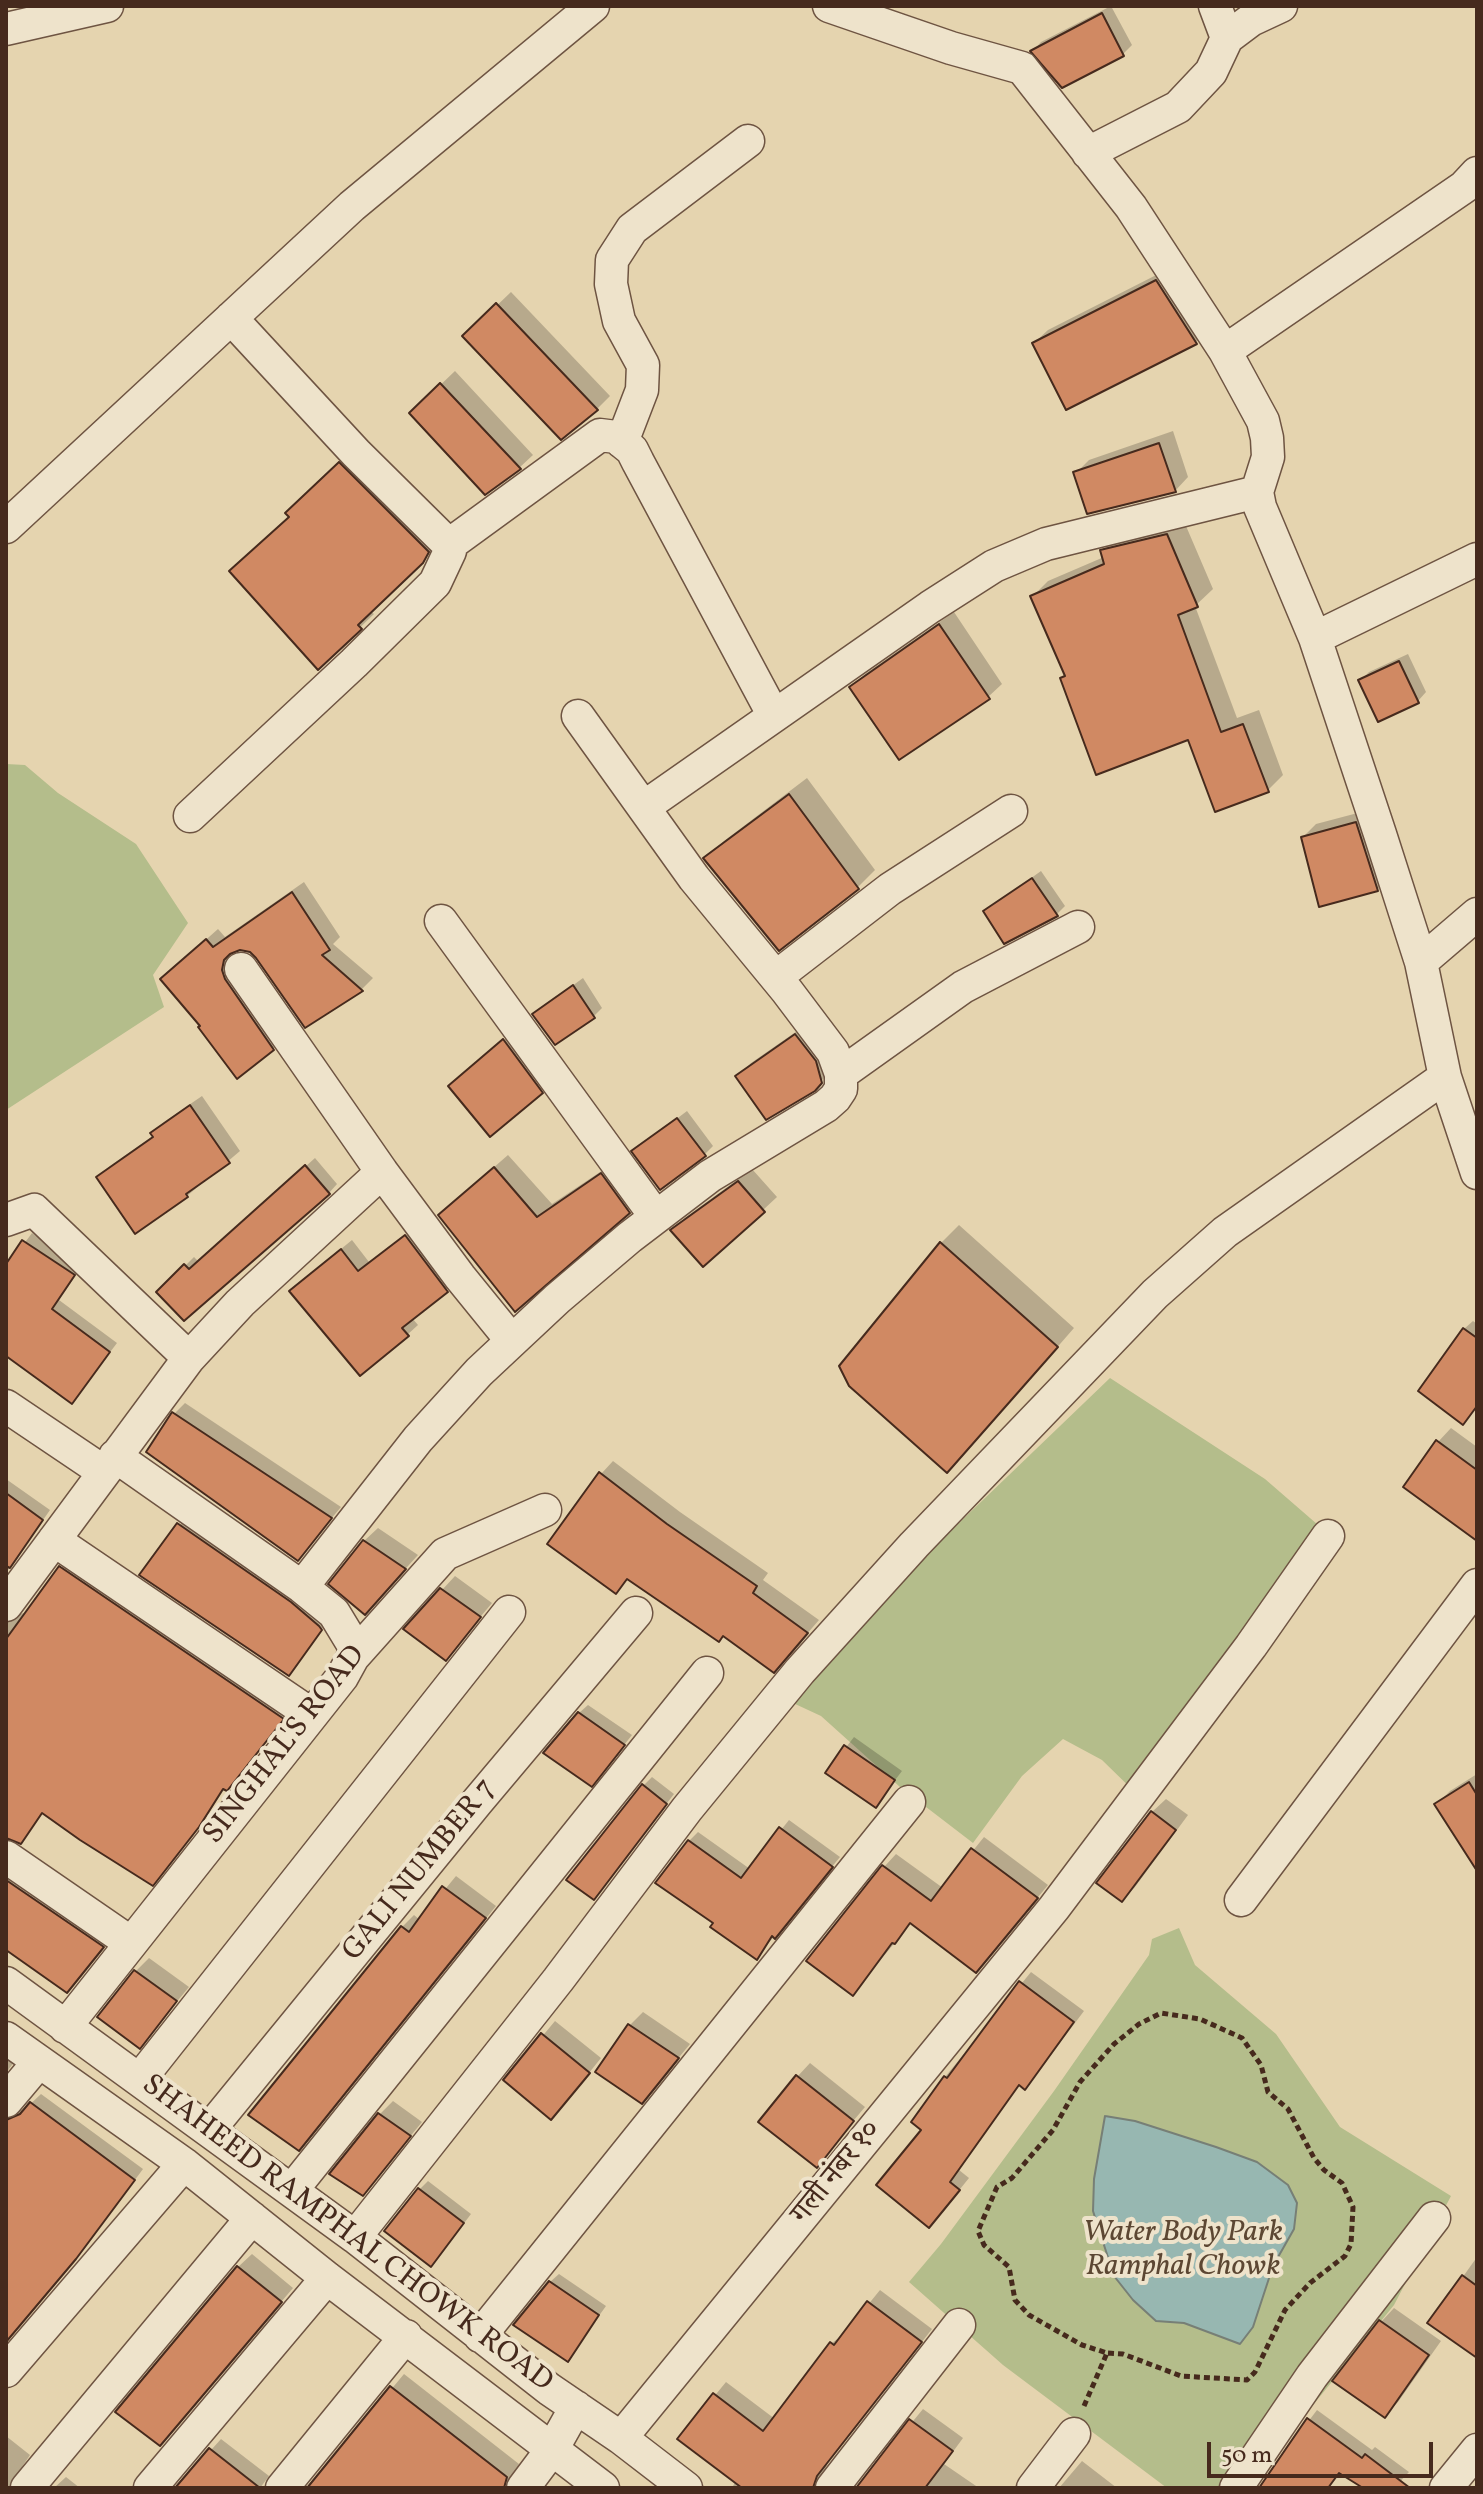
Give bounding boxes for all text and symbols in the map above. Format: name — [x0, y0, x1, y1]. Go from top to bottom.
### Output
street label: SINGHAL'S ROAD — [197, 1639, 375, 1853]
street label: GALI NUMBER 7 — [337, 1773, 505, 1969]
street label: SHAHEED RAMPHAL CHOWK ROAD — [133, 2069, 559, 2401]
street label: गली नंबर १० — [785, 2115, 891, 2233]
park label: Water Body Park Ramphal Chowk — [1083, 2216, 1283, 2286]
scale bar — [1211, 2426, 1437, 2476]
text: 50 m — [1221, 2439, 1273, 2473]

